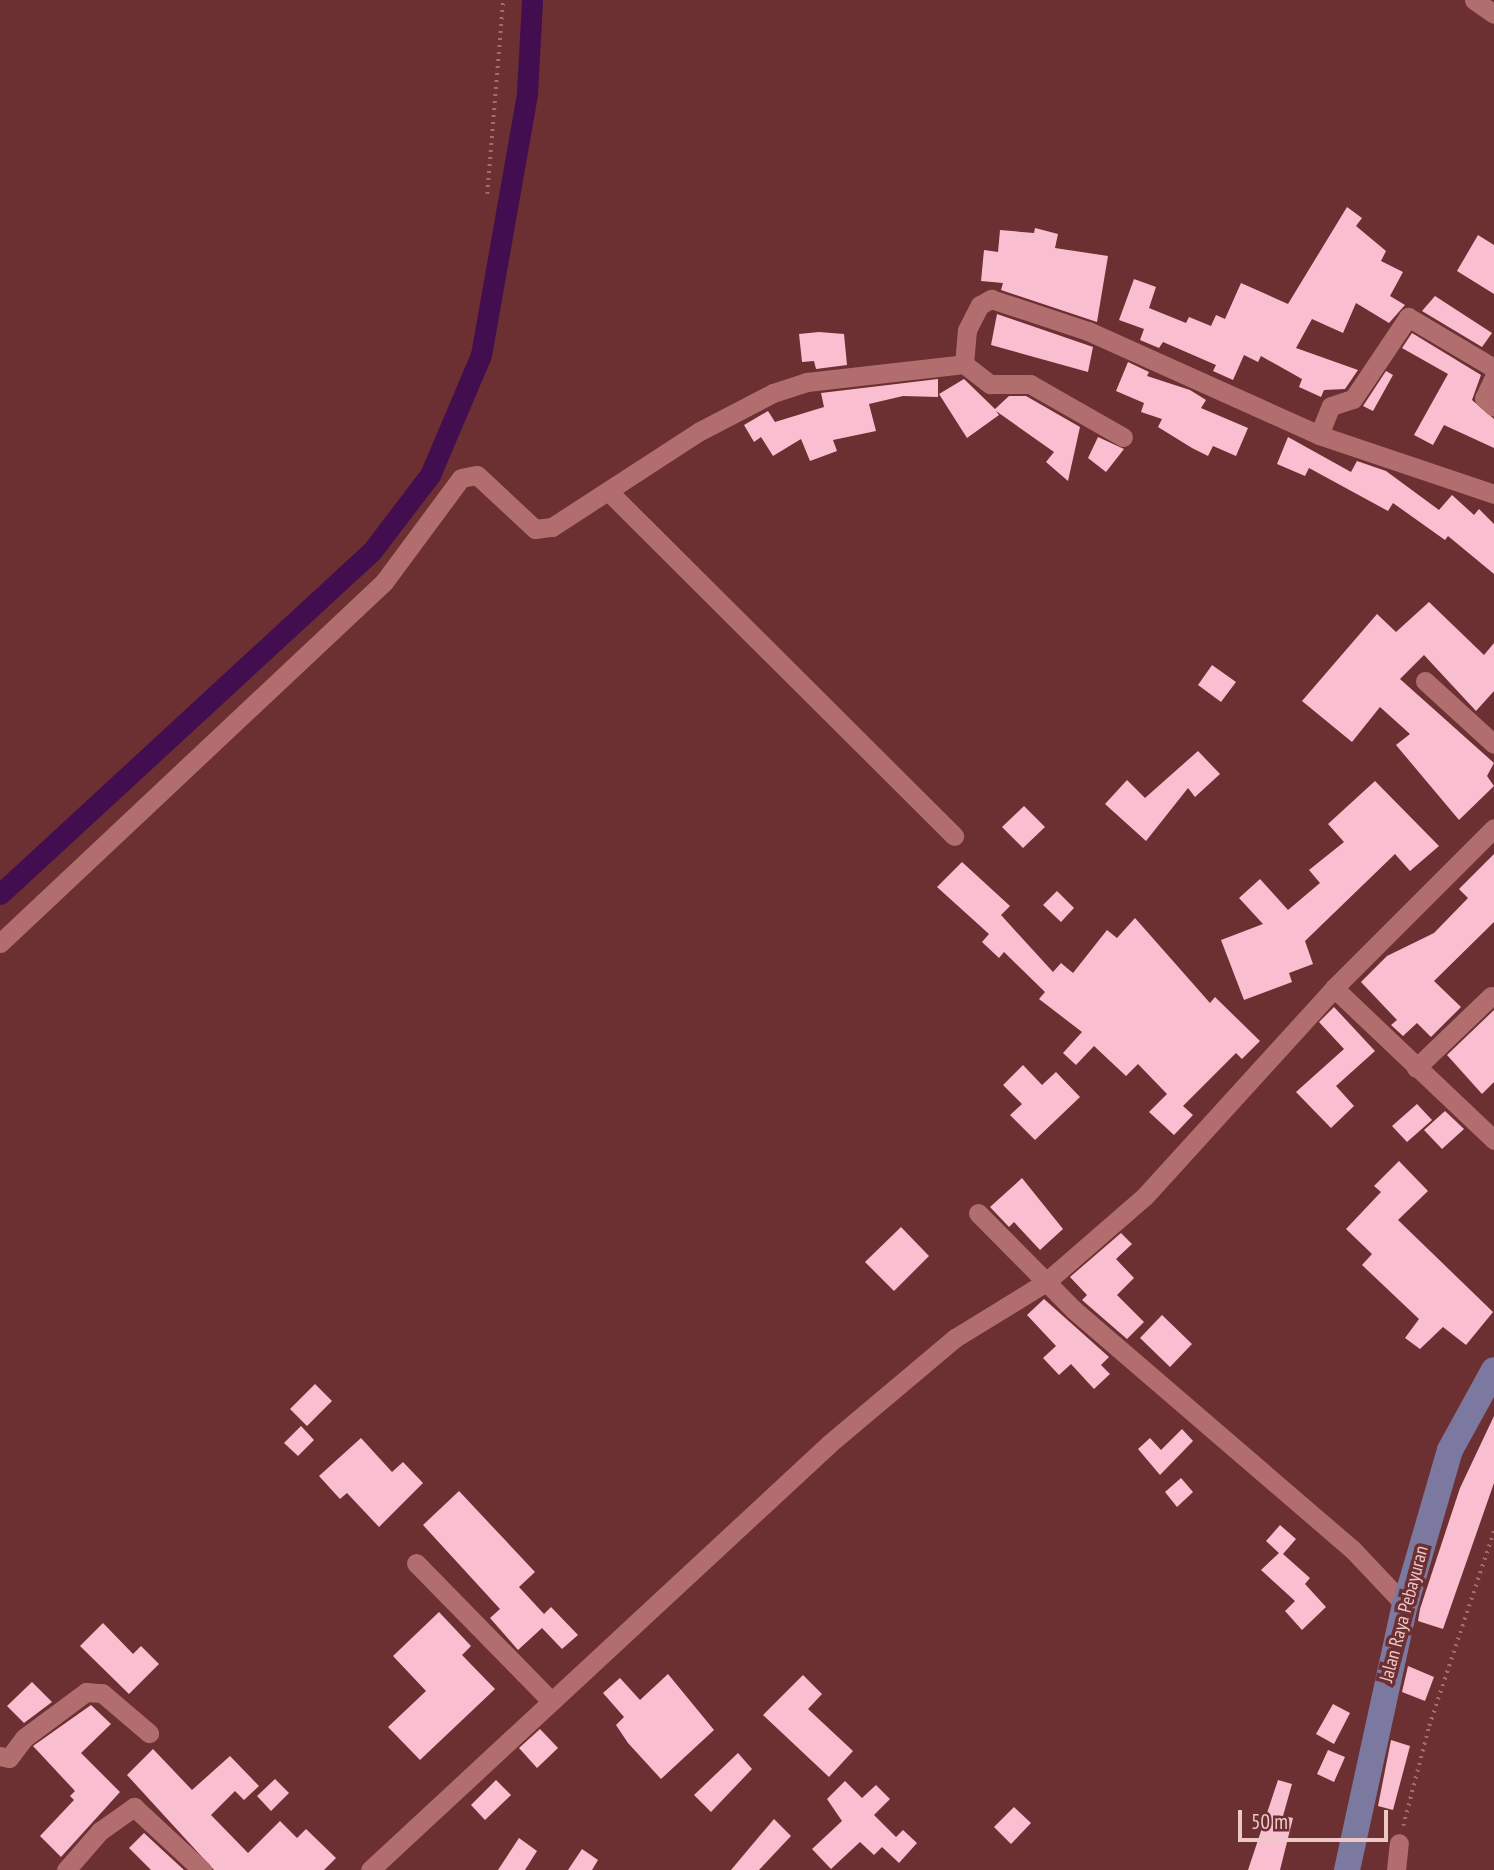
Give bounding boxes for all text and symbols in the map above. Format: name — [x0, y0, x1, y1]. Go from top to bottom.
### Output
street label: Jalan Raya Pebayuran — [1375, 1543, 1433, 1685]
scale bar — [1242, 1797, 1392, 1841]
text: 50 m — [1251, 1808, 1288, 1835]

